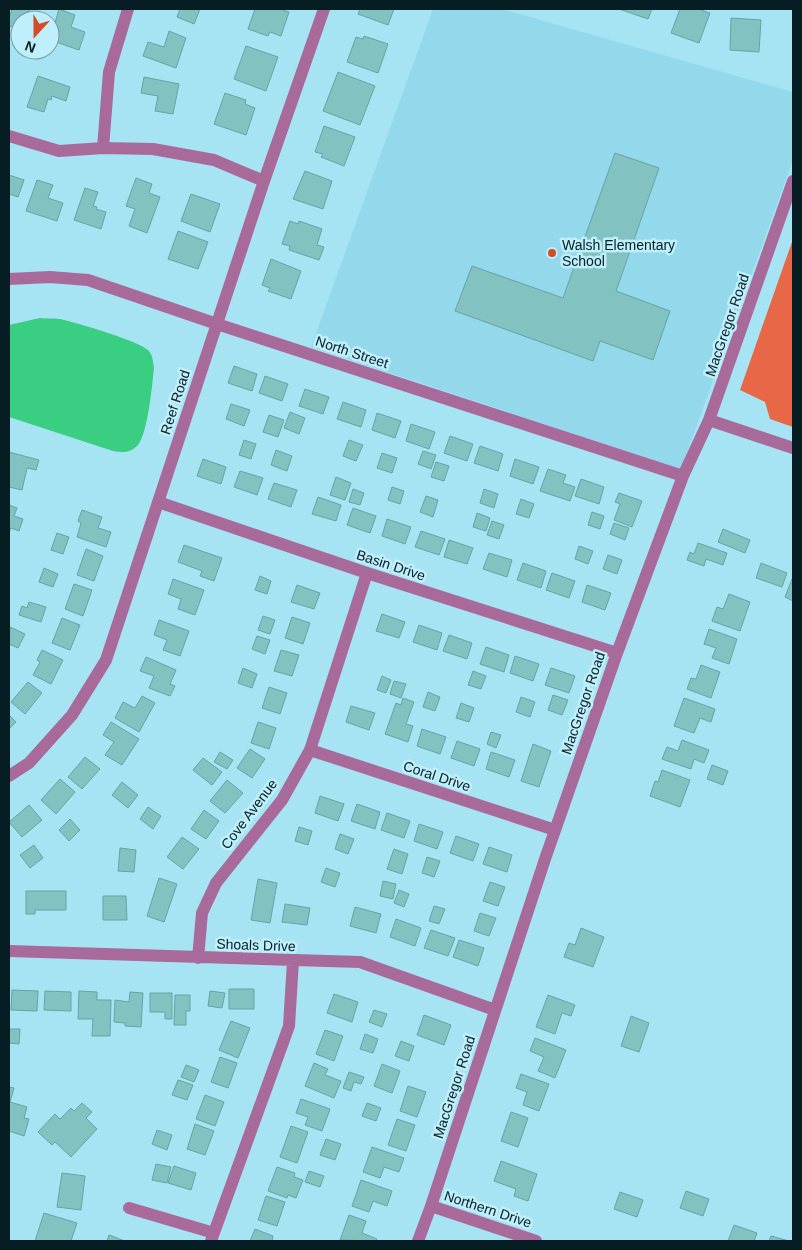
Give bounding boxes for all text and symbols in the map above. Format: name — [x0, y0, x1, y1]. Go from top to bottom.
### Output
north arrow — [10, 10, 60, 60]
text: N — [23, 38, 38, 56]
place label: Walsh Elementary School — [562, 237, 675, 269]
marker: Walsh Elementary School — [546, 247, 558, 259]
street label: MacGregor Road — [702, 272, 752, 378]
street label: North Street — [314, 333, 390, 371]
street label: Reef Road — [157, 368, 193, 436]
street label: Basin Drive — [354, 546, 428, 584]
street label: MacGregor Road — [558, 650, 608, 756]
street label: Coral Drive — [401, 758, 473, 794]
street label: Cove Avenue — [218, 776, 281, 852]
street label: Shoals Drive — [216, 936, 296, 954]
street label: MacGregor Road — [430, 1033, 478, 1141]
street label: Northern Drive — [442, 1187, 534, 1231]

